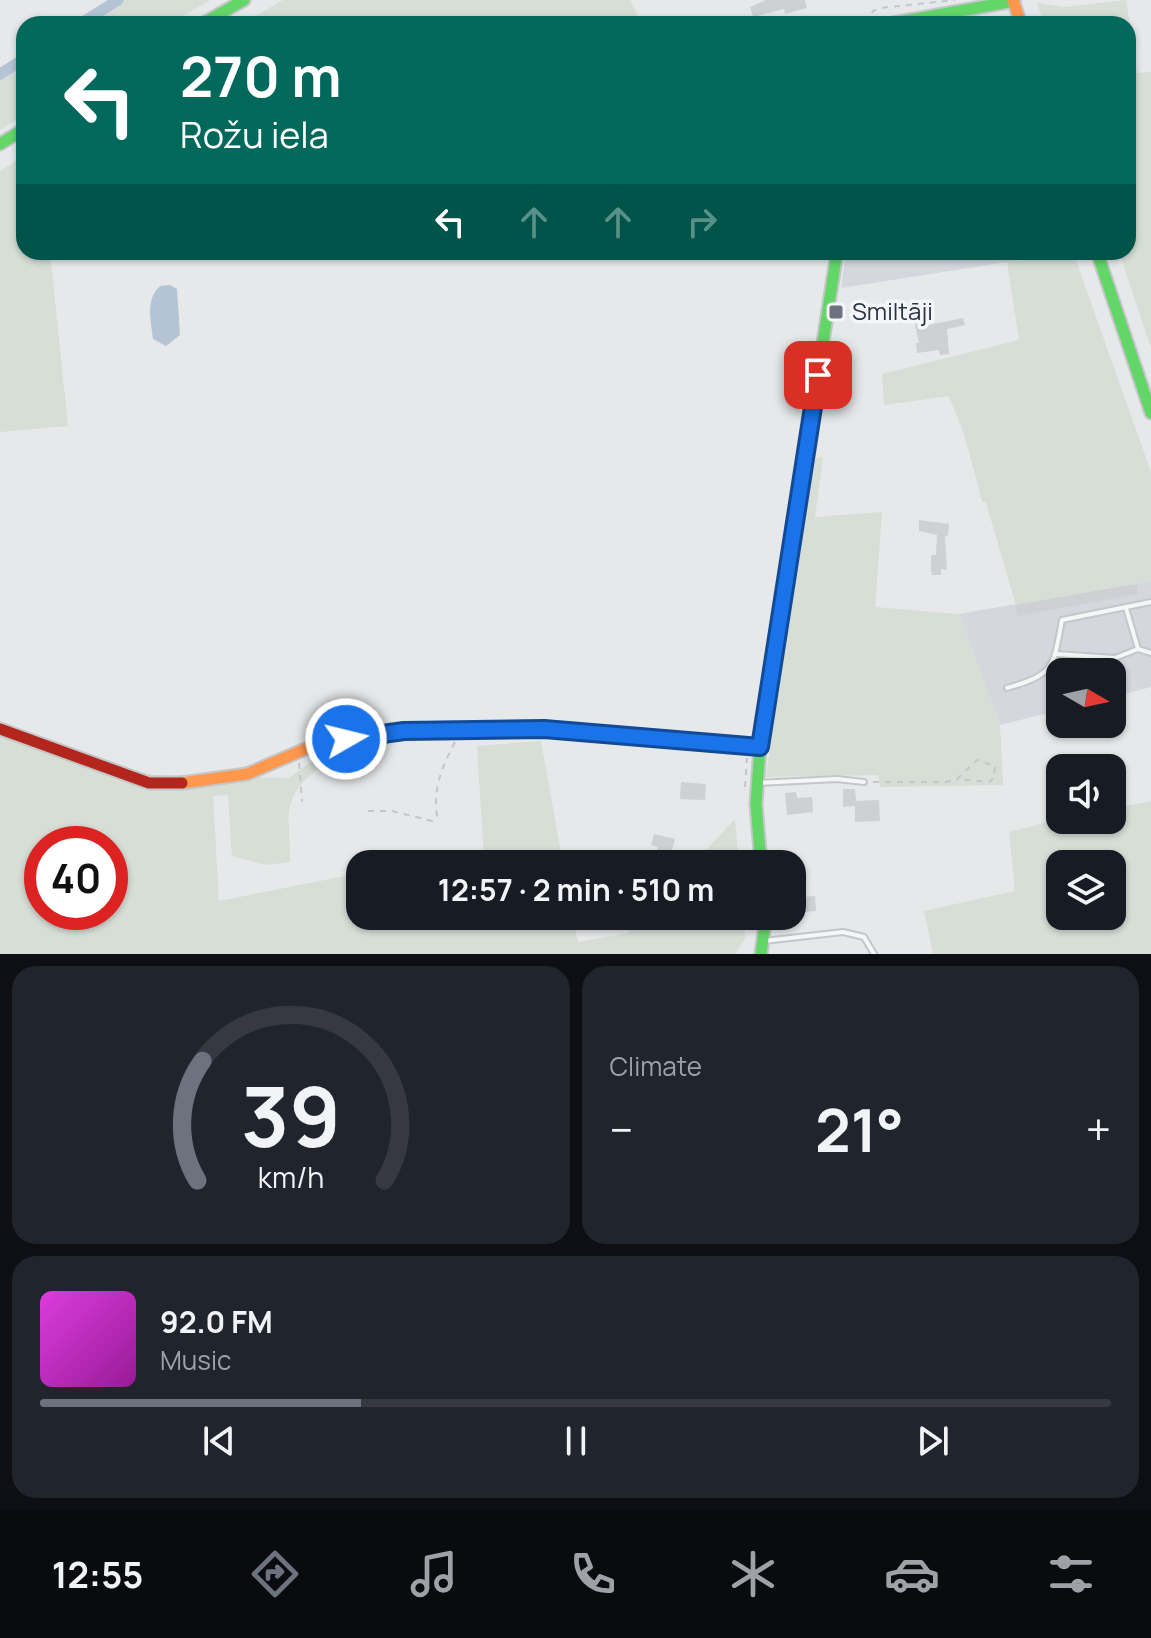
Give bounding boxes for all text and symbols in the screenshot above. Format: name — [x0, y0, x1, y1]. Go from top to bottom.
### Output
text: 270 m — [180, 37, 342, 114]
icon: left — [48, 48, 152, 152]
text: Rožu iela — [180, 110, 329, 159]
icon: left — [428, 200, 472, 244]
icon: ahead — [512, 200, 556, 244]
icon: ahead — [596, 200, 640, 244]
icon: right — [680, 200, 724, 244]
place label: Smiltāji — [852, 294, 933, 327]
marker: Smiltāji — [827, 303, 845, 321]
pin — [784, 341, 852, 409]
icon: arrive — [796, 353, 840, 397]
north arrow — [1046, 658, 1126, 738]
map controls — [1046, 658, 1126, 930]
position arrow — [304, 697, 388, 781]
button: sound — [1046, 754, 1126, 834]
speed limit sign: 40 — [24, 826, 128, 930]
button: layers — [1046, 850, 1126, 930]
text: 12:57 · 2 min · 510 m — [438, 869, 714, 910]
text: Climate — [610, 1048, 702, 1084]
text: 39 — [241, 1058, 341, 1172]
text: 21° — [815, 1088, 904, 1170]
text: − — [610, 1099, 633, 1159]
text: + — [1086, 1099, 1111, 1159]
text: km/h — [258, 1158, 324, 1197]
text: 92.0 FM — [160, 1301, 273, 1342]
text: Music — [160, 1342, 231, 1378]
icon: previous — [197, 1419, 241, 1463]
icon: pause — [554, 1419, 598, 1463]
icon: next — [911, 1419, 955, 1463]
icon: directions — [247, 1546, 303, 1602]
icon: music — [406, 1546, 462, 1602]
icon: phone — [565, 1546, 621, 1602]
icon: climate — [725, 1546, 781, 1602]
icon: car — [884, 1546, 940, 1602]
icon: filters — [1043, 1546, 1099, 1602]
text: 12:55 — [52, 1550, 143, 1599]

